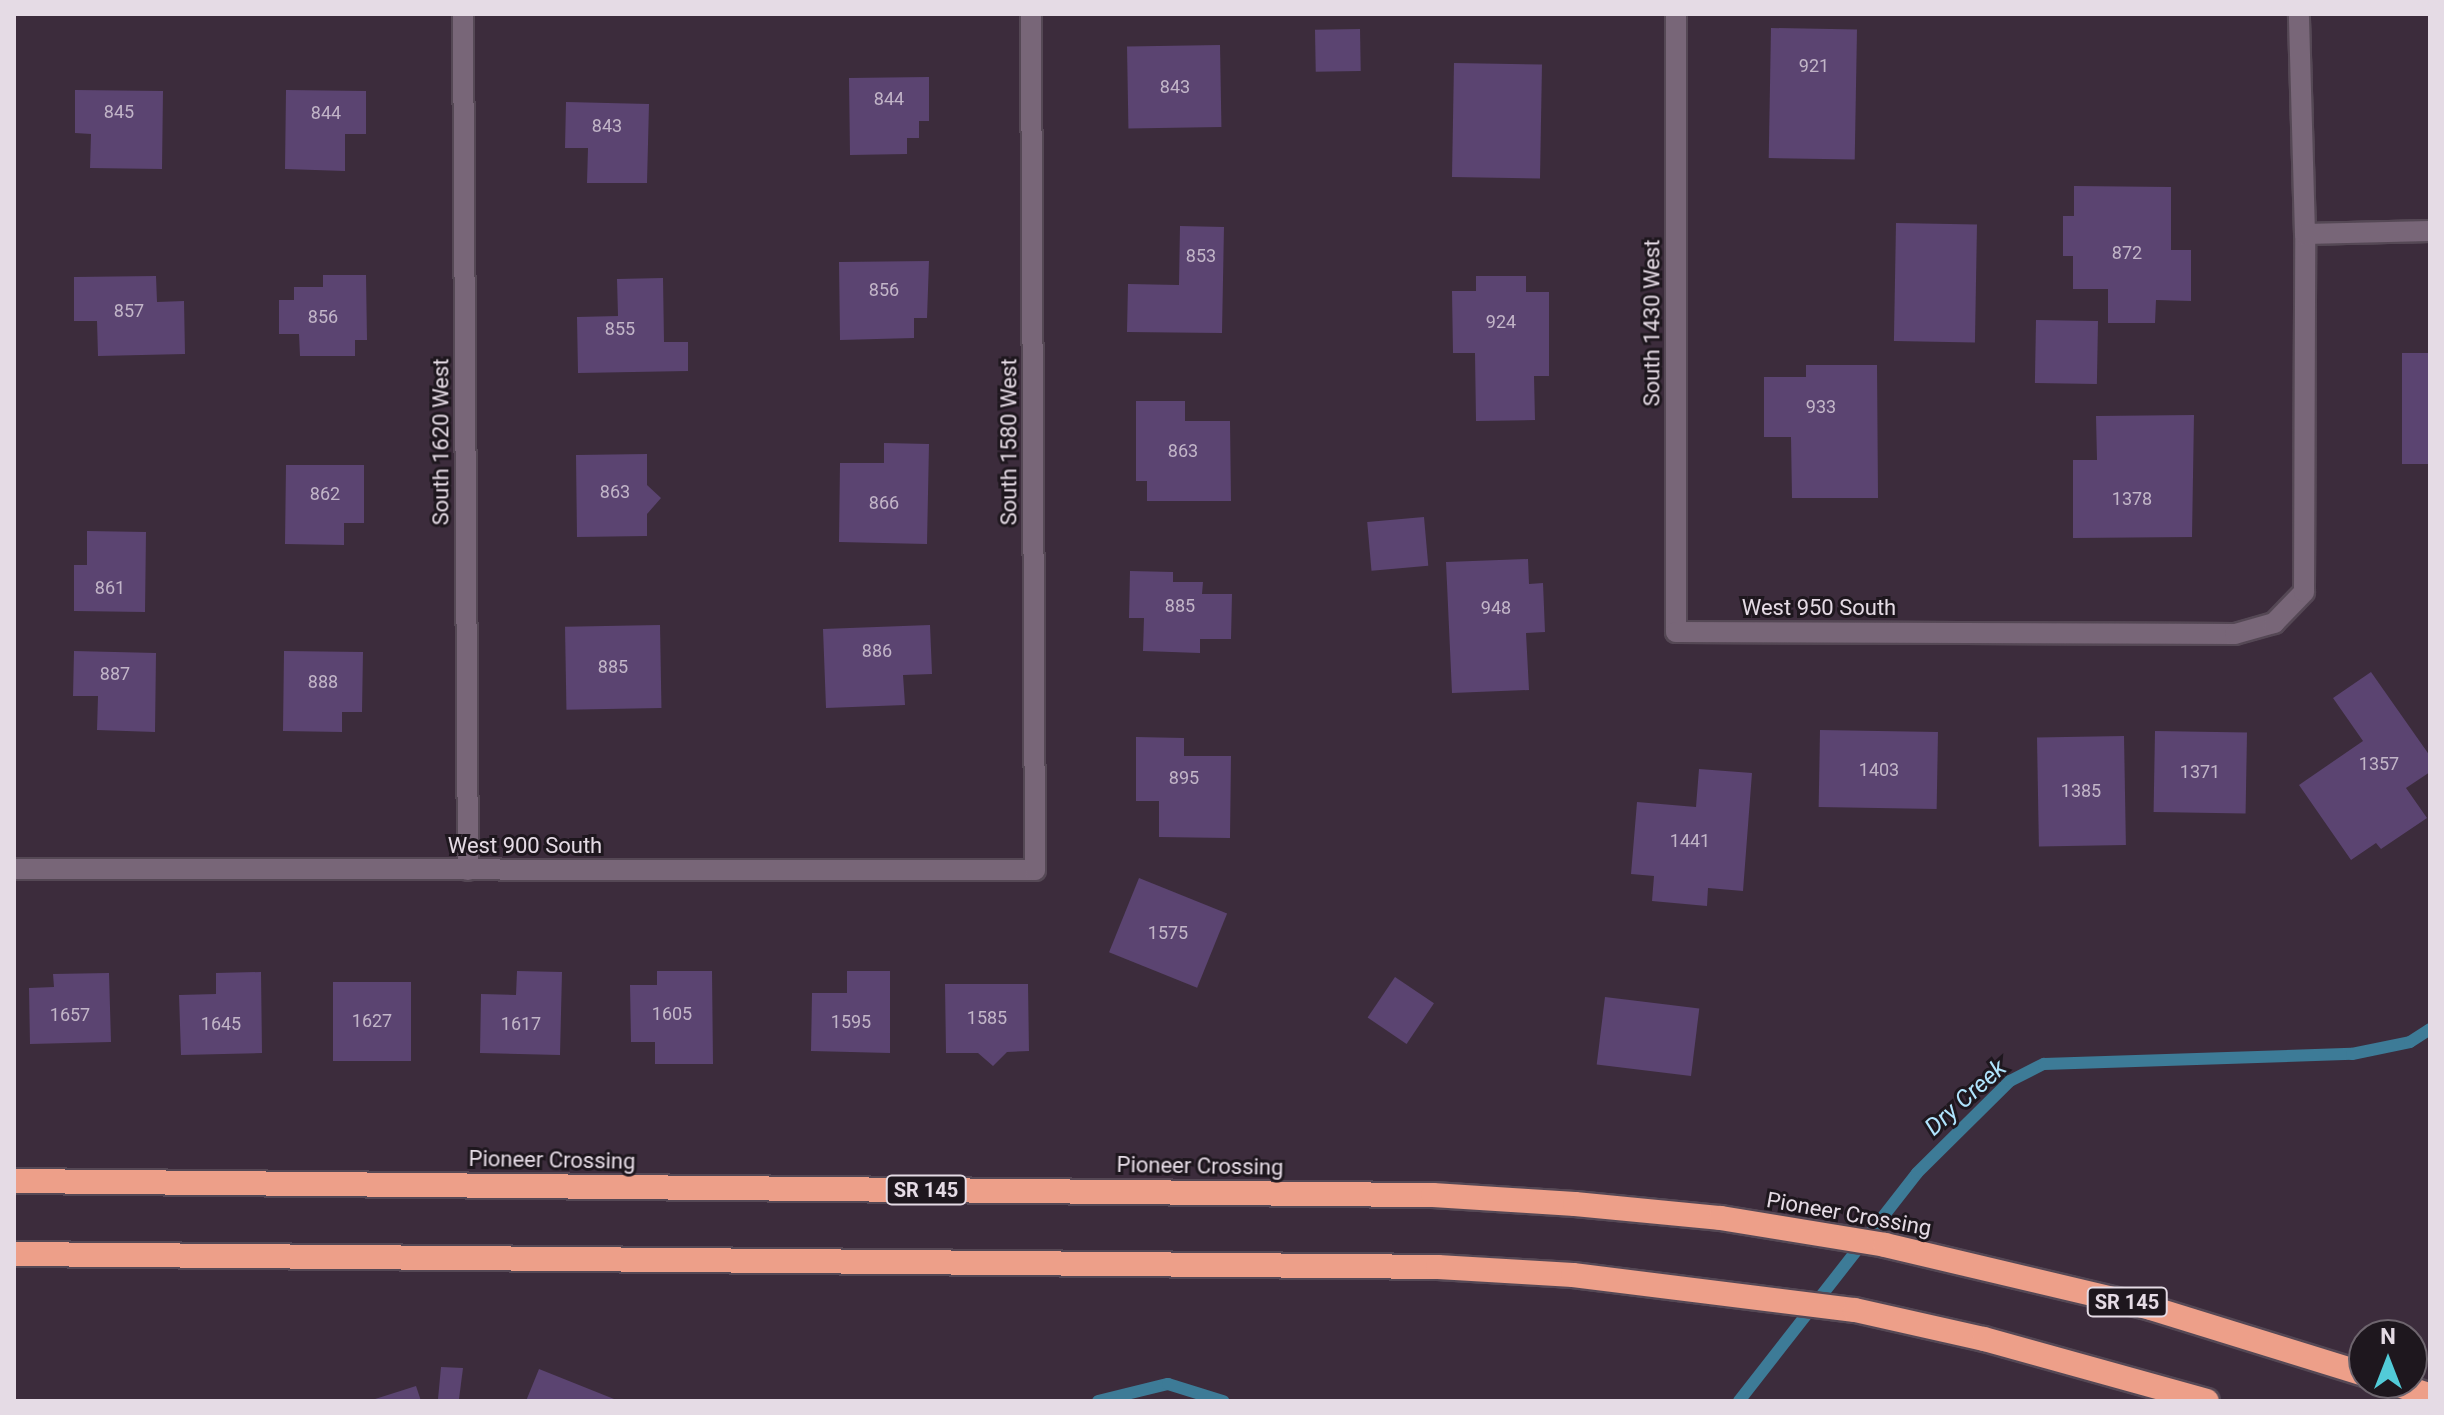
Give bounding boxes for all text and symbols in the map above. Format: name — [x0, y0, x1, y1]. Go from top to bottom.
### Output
house number: 921 — [1799, 55, 1829, 77]
house number: 843 — [1160, 76, 1190, 98]
house number: 844 — [874, 88, 904, 110]
house number: 845 — [104, 101, 134, 123]
house number: 844 — [311, 102, 341, 124]
house number: 843 — [592, 115, 622, 137]
street label: South 1430 West — [1639, 240, 1665, 406]
house number: 872 — [2112, 242, 2142, 264]
house number: 853 — [1186, 245, 1216, 267]
house number: 856 — [869, 279, 899, 301]
house number: 857 — [114, 300, 144, 322]
house number: 856 — [308, 306, 338, 328]
house number: 924 — [1486, 311, 1516, 333]
house number: 855 — [605, 318, 635, 340]
street label: South 1620 West — [428, 359, 454, 525]
street label: South 1580 West — [996, 359, 1022, 525]
house number: 933 — [1806, 396, 1836, 418]
house number: 863 — [1168, 440, 1198, 462]
house number: 863 — [600, 481, 630, 503]
house number: 862 — [310, 483, 340, 505]
house number: 1378 — [2112, 488, 2152, 510]
house number: 866 — [869, 492, 899, 514]
house number: 861 — [95, 577, 125, 599]
house number: 885 — [1165, 595, 1195, 617]
street label: West 950 South — [1742, 595, 1896, 621]
house number: 948 — [1481, 597, 1511, 619]
house number: 886 — [862, 640, 892, 662]
house number: 885 — [598, 656, 628, 678]
house number: 887 — [100, 663, 130, 685]
house number: 888 — [308, 671, 338, 693]
house number: 1357 — [2359, 753, 2399, 775]
house number: 1403 — [1859, 759, 1899, 781]
house number: 1371 — [2180, 761, 2220, 783]
house number: 895 — [1169, 767, 1199, 789]
house number: 1385 — [2061, 780, 2101, 802]
house number: 1441 — [1670, 830, 1710, 852]
street label: West 900 South — [448, 833, 602, 859]
house number: 1575 — [1148, 922, 1188, 944]
house number: 1605 — [652, 1003, 692, 1025]
house number: 1657 — [50, 1004, 90, 1026]
house number: 1585 — [967, 1007, 1007, 1029]
house number: 1627 — [352, 1010, 392, 1032]
house number: 1595 — [831, 1011, 871, 1033]
house number: 1645 — [201, 1013, 241, 1035]
house number: 1617 — [501, 1013, 541, 1035]
water label: Dry Creek — [1919, 1054, 2013, 1142]
street label: Pioneer Crossing — [468, 1145, 636, 1175]
street label: Pioneer Crossing — [1116, 1151, 1284, 1181]
road number: SR 145 — [884, 1174, 968, 1206]
street label: Pioneer Crossing — [1765, 1187, 1933, 1241]
road number: SR 145 — [2085, 1286, 2169, 1318]
north arrow — [2348, 1319, 2428, 1399]
text: N — [2380, 1324, 2396, 1349]

